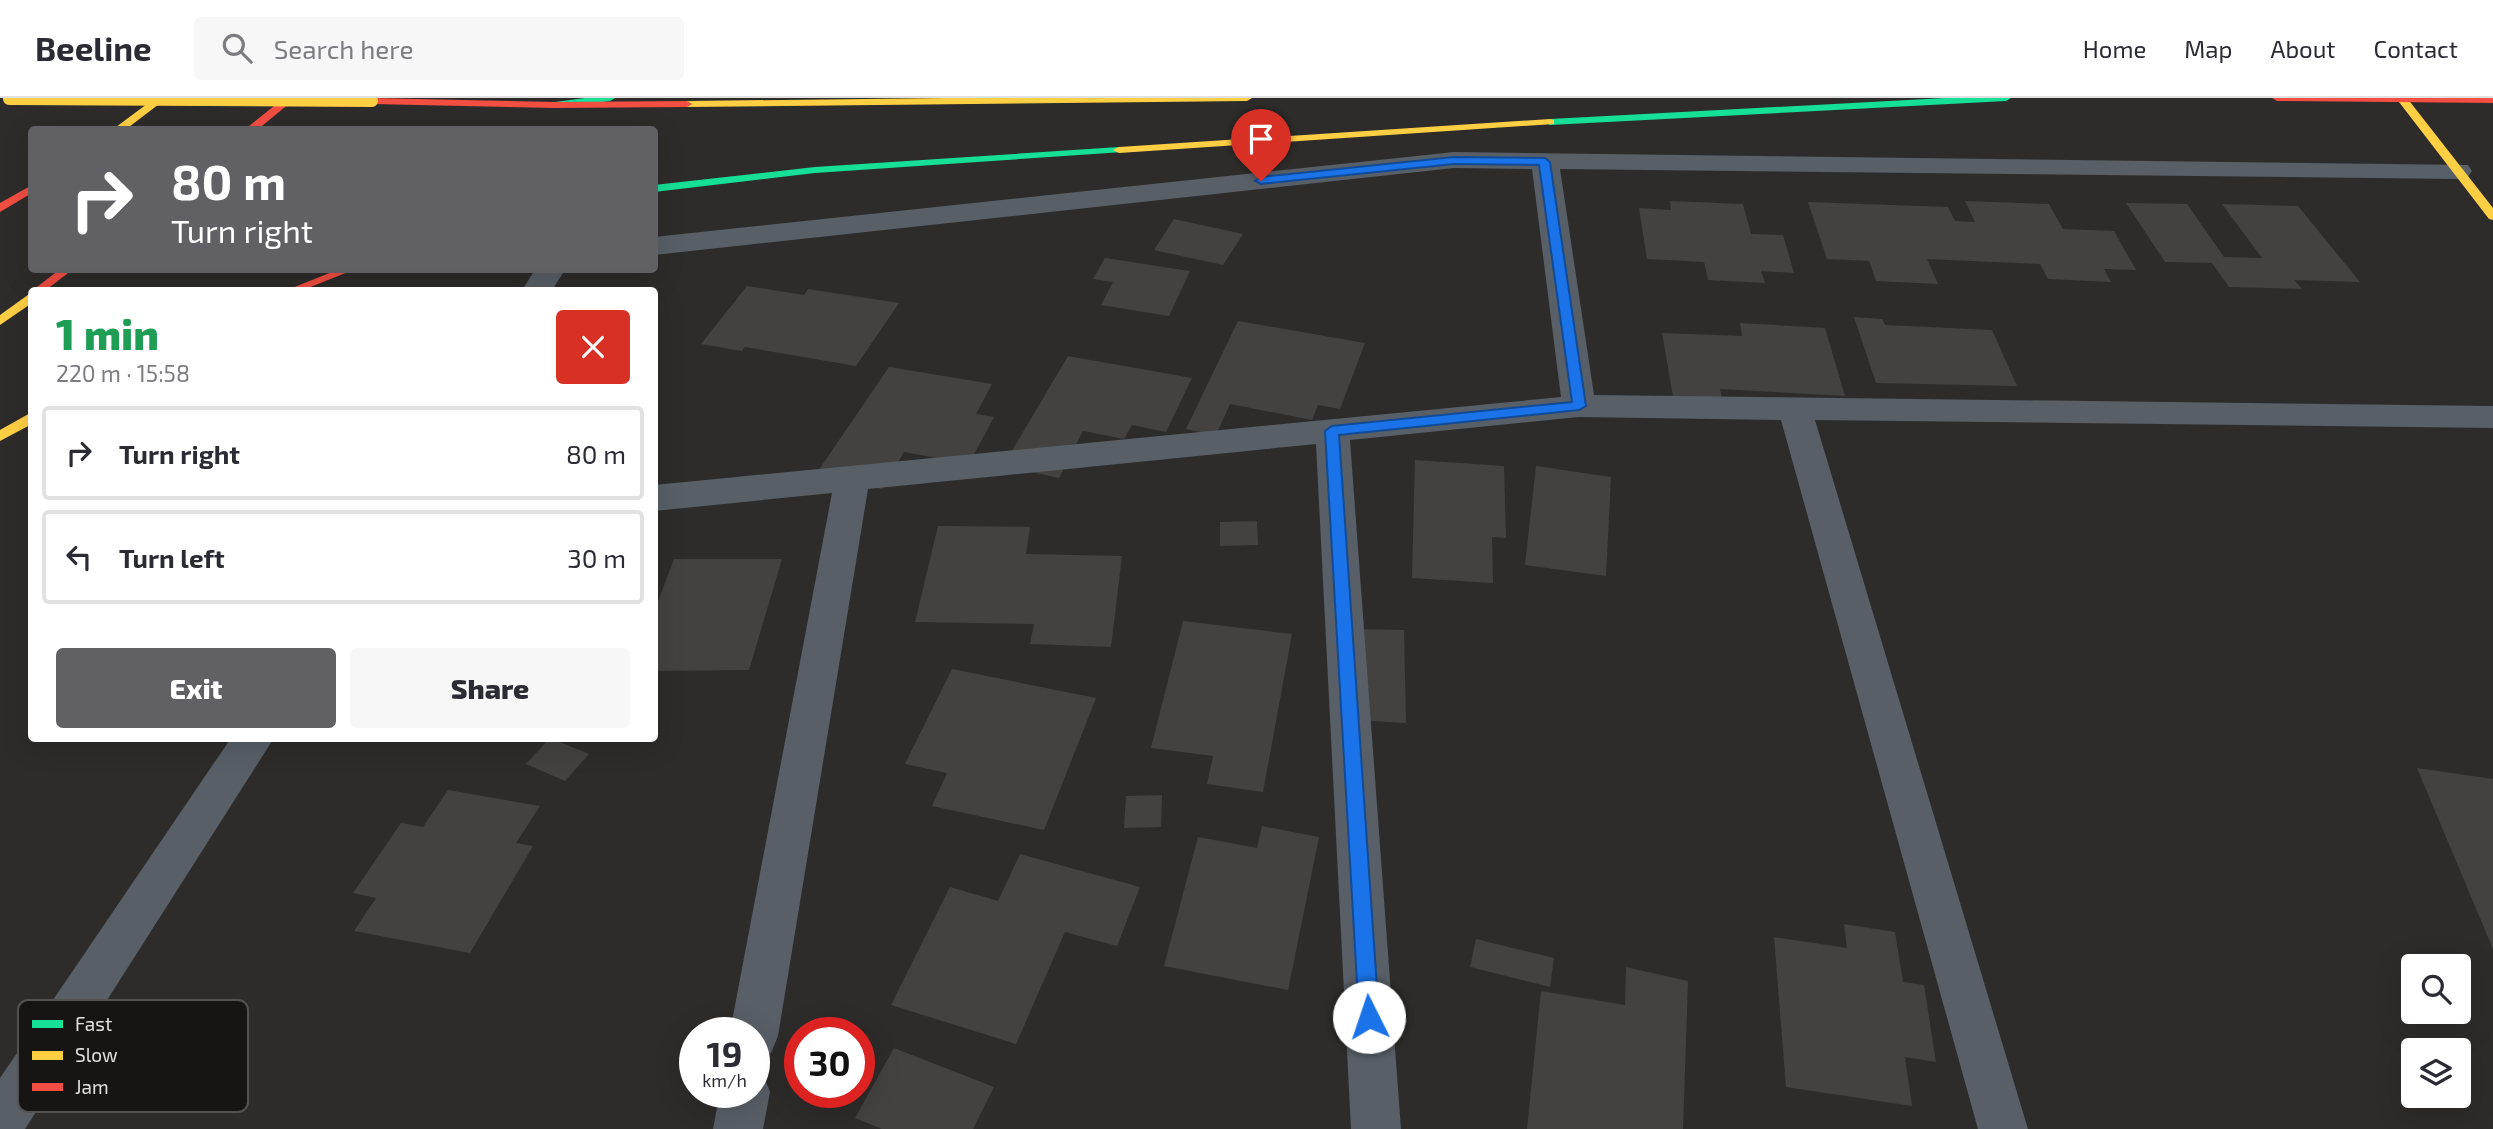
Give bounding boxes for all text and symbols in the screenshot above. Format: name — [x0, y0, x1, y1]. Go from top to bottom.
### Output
search box — [194, 17, 684, 80]
text: Beeline — [35, 28, 152, 68]
icon: search — [218, 29, 256, 67]
text: Search here — [274, 33, 413, 64]
text: Home — [2083, 34, 2146, 63]
text: Map — [2184, 34, 2232, 63]
text: About — [2270, 34, 2336, 63]
text: Contact — [2374, 34, 2458, 63]
pin — [1231, 109, 1291, 181]
icon: arrive — [1242, 120, 1280, 158]
text: 80 m — [171, 151, 286, 210]
icon: right — [56, 154, 147, 245]
text: Turn right — [171, 211, 313, 249]
text: 1 min — [56, 308, 159, 358]
button: close — [556, 310, 630, 384]
text: 220 m · 15:58 — [56, 359, 190, 387]
icon: right — [60, 434, 98, 472]
text: Turn right — [119, 438, 240, 469]
text: 80 m — [566, 438, 626, 469]
icon: left — [60, 538, 98, 576]
text: Turn left — [119, 542, 225, 573]
text: 30 m — [567, 542, 626, 573]
button: Exit — [56, 648, 336, 728]
button: Share — [350, 648, 630, 728]
map controls — [2401, 954, 2471, 1108]
button: search — [2401, 954, 2471, 1024]
position arrow — [1332, 980, 1406, 1054]
legend — [18, 1000, 248, 1112]
text: Fast — [75, 1012, 112, 1035]
speed limit sign: 30 — [784, 1017, 875, 1108]
text: 19 — [707, 1032, 742, 1074]
button: layers — [2401, 1038, 2471, 1108]
text: Slow — [75, 1043, 118, 1066]
text: km/h — [702, 1069, 747, 1091]
text: Jam — [75, 1075, 109, 1098]

